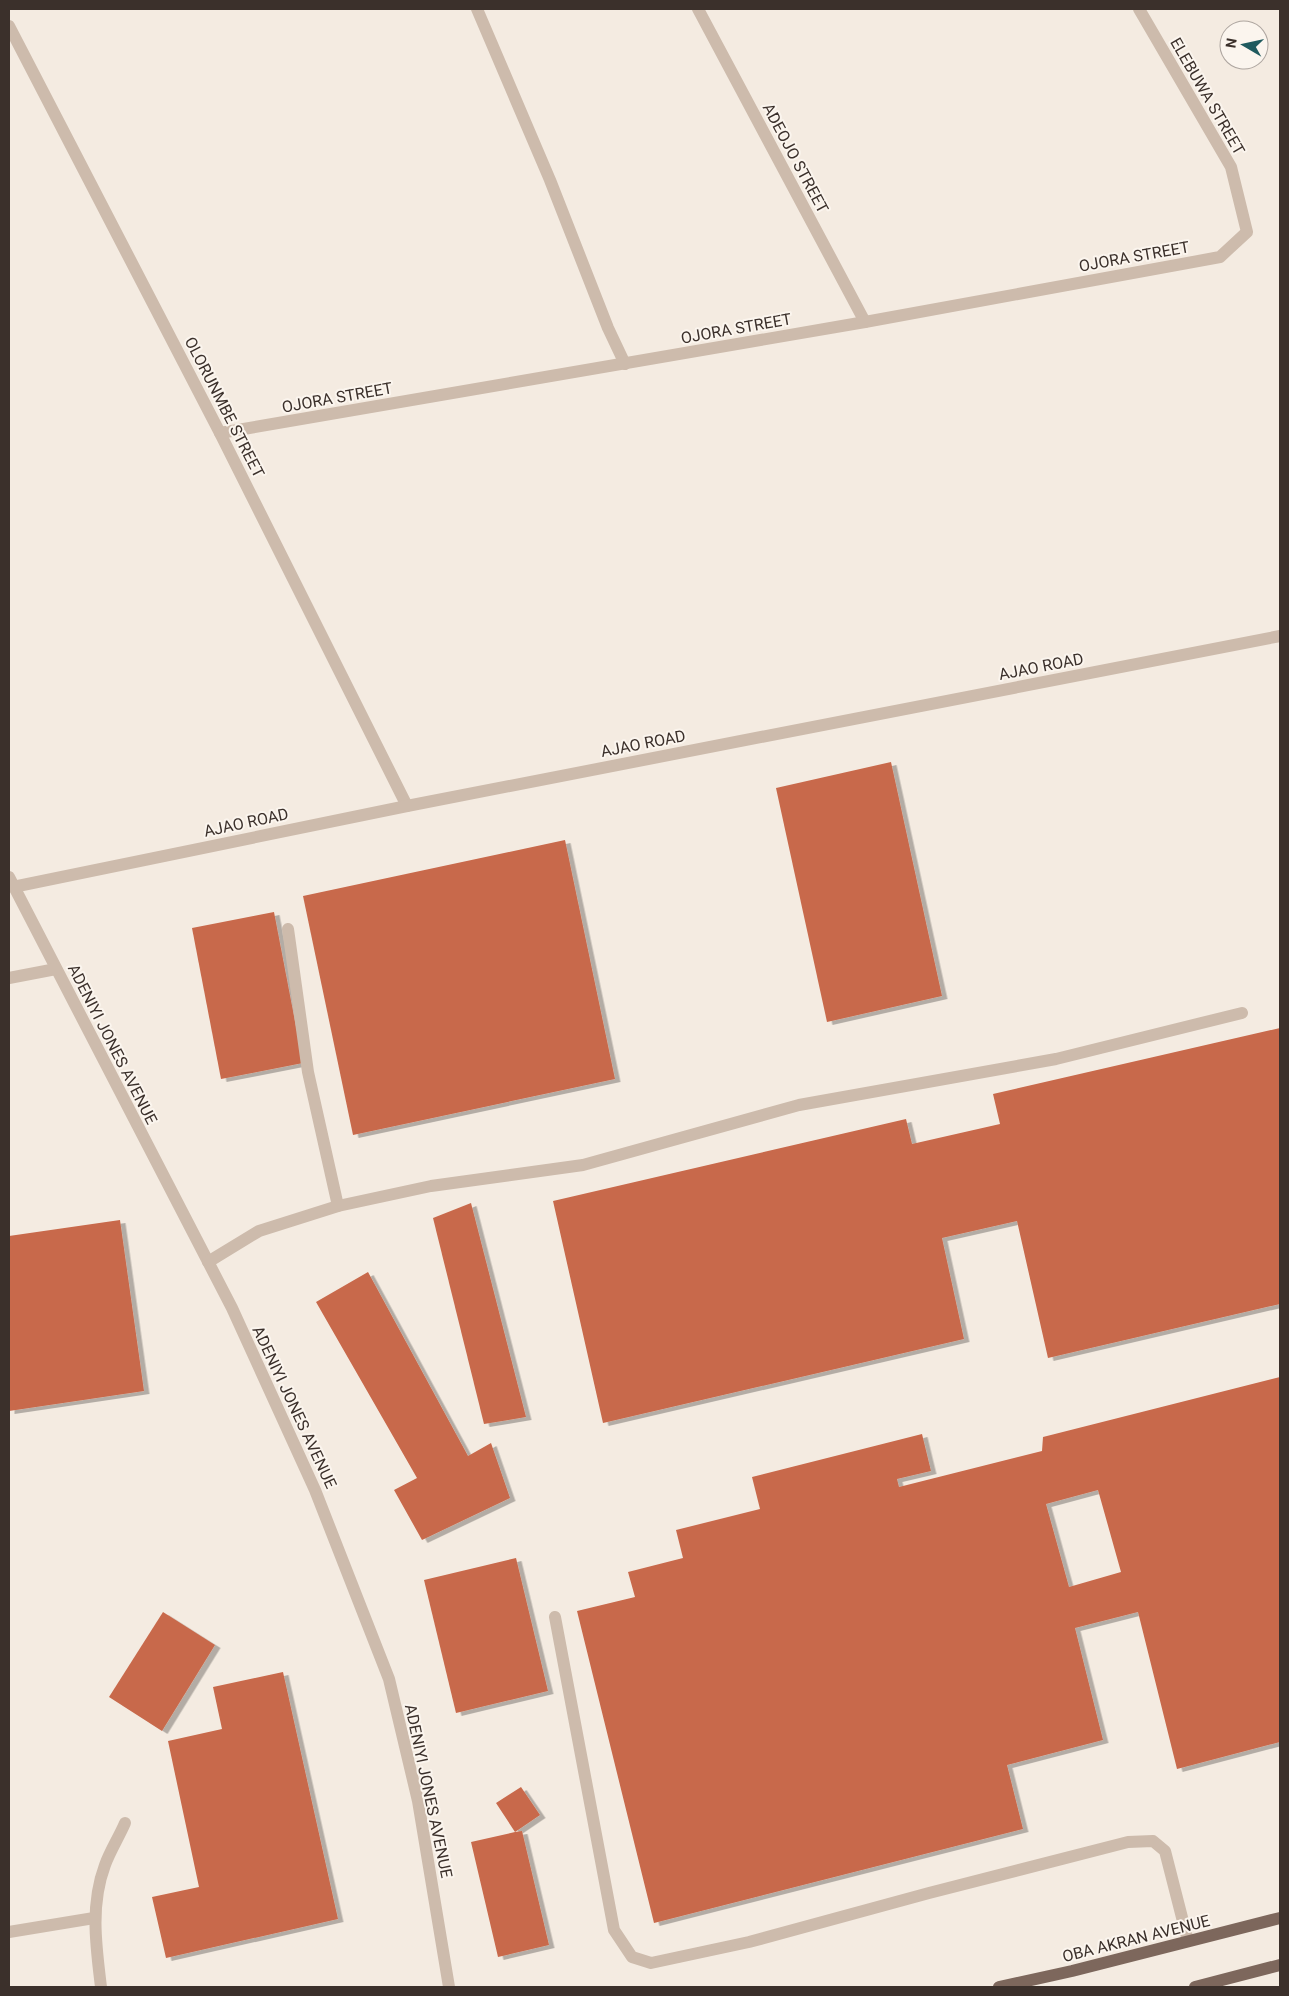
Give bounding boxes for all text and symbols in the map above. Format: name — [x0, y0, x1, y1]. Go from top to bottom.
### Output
north arrow — [1219, 20, 1269, 70]
street label: ELEBUWA STREET — [1166, 34, 1249, 159]
text: N — [1222, 37, 1240, 49]
street label: ADEOJO STREET — [759, 100, 833, 217]
street label: OJORA STREET — [1077, 237, 1191, 276]
street label: OJORA STREET — [679, 309, 793, 348]
street label: OLORUNMBE STREET — [181, 334, 269, 481]
street label: OJORA STREET — [280, 378, 394, 417]
street label: AJAO ROAD — [997, 649, 1085, 684]
street label: AJAO ROAD — [599, 726, 687, 761]
street label: AJAO ROAD — [202, 804, 290, 841]
street label: ADENIYI JONES AVENUE — [64, 961, 161, 1128]
street label: ADENIYI JONES AVENUE — [248, 1323, 341, 1492]
street label: ADENIYI JONES AVENUE — [401, 1702, 456, 1880]
street label: OBA AKRAN AVENUE — [1060, 1911, 1212, 1966]

